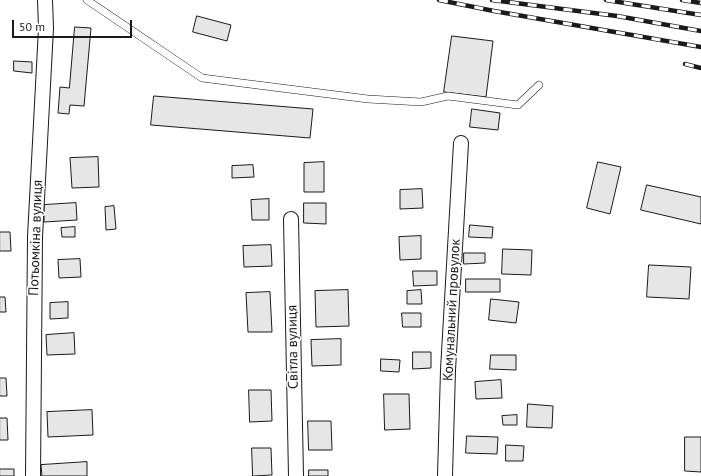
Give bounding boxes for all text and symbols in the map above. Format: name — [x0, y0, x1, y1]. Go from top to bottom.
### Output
scale bar — [14, 12, 134, 38]
text: 50 m — [19, 19, 45, 34]
street label: Потьомкіна вулиця — [26, 180, 46, 296]
street label: Комунальний провулок — [440, 238, 464, 382]
street label: Світла вулиця — [284, 305, 302, 389]

